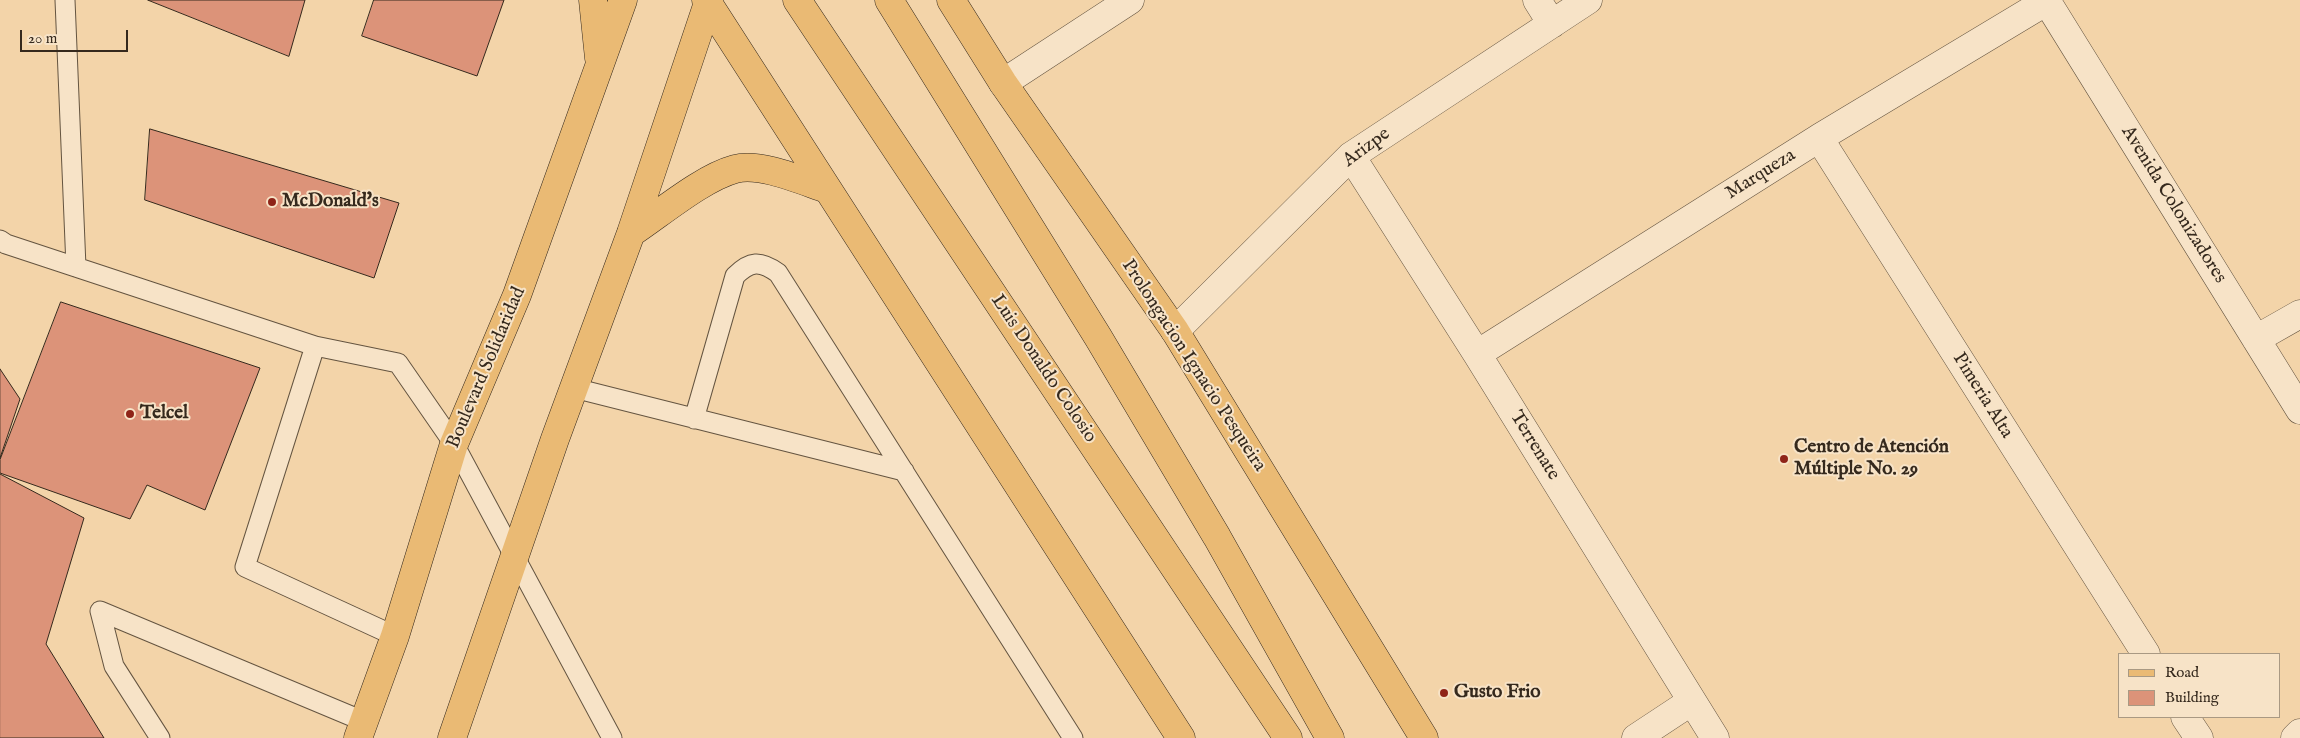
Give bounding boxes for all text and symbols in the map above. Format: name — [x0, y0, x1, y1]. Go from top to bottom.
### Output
scale bar — [22, 20, 130, 52]
text: 20 m — [28, 29, 57, 48]
street label: Avenida Colonizadores — [2115, 122, 2231, 288]
street label: Arizpe — [1339, 123, 1395, 173]
street label: Marqueza — [1722, 145, 1800, 205]
place label: McDonald's — [282, 191, 379, 213]
marker: McDonald's — [266, 196, 278, 208]
street label: Prolongacion Ignacio Pesqueira — [1116, 256, 1270, 476]
street label: Boulevard Solidaridad — [443, 284, 531, 452]
street label: Luis Donaldo Colosio — [985, 291, 1101, 447]
street label: Pimeria Alta — [1947, 349, 2017, 443]
place label: Telcel — [140, 403, 188, 425]
street label: Terrenate — [1504, 407, 1564, 485]
marker: Telcel — [124, 408, 136, 420]
place label: Centro de Atención Múltiple No. 29 — [1794, 437, 1949, 481]
marker: Centro de Atención Múltiple No. 29 — [1778, 453, 1790, 465]
legend — [2118, 653, 2280, 718]
text: Road — [2165, 663, 2199, 682]
place label: Gusto Frio — [1454, 682, 1541, 704]
marker: Gusto Frio — [1438, 687, 1450, 699]
text: Building — [2165, 688, 2219, 707]

